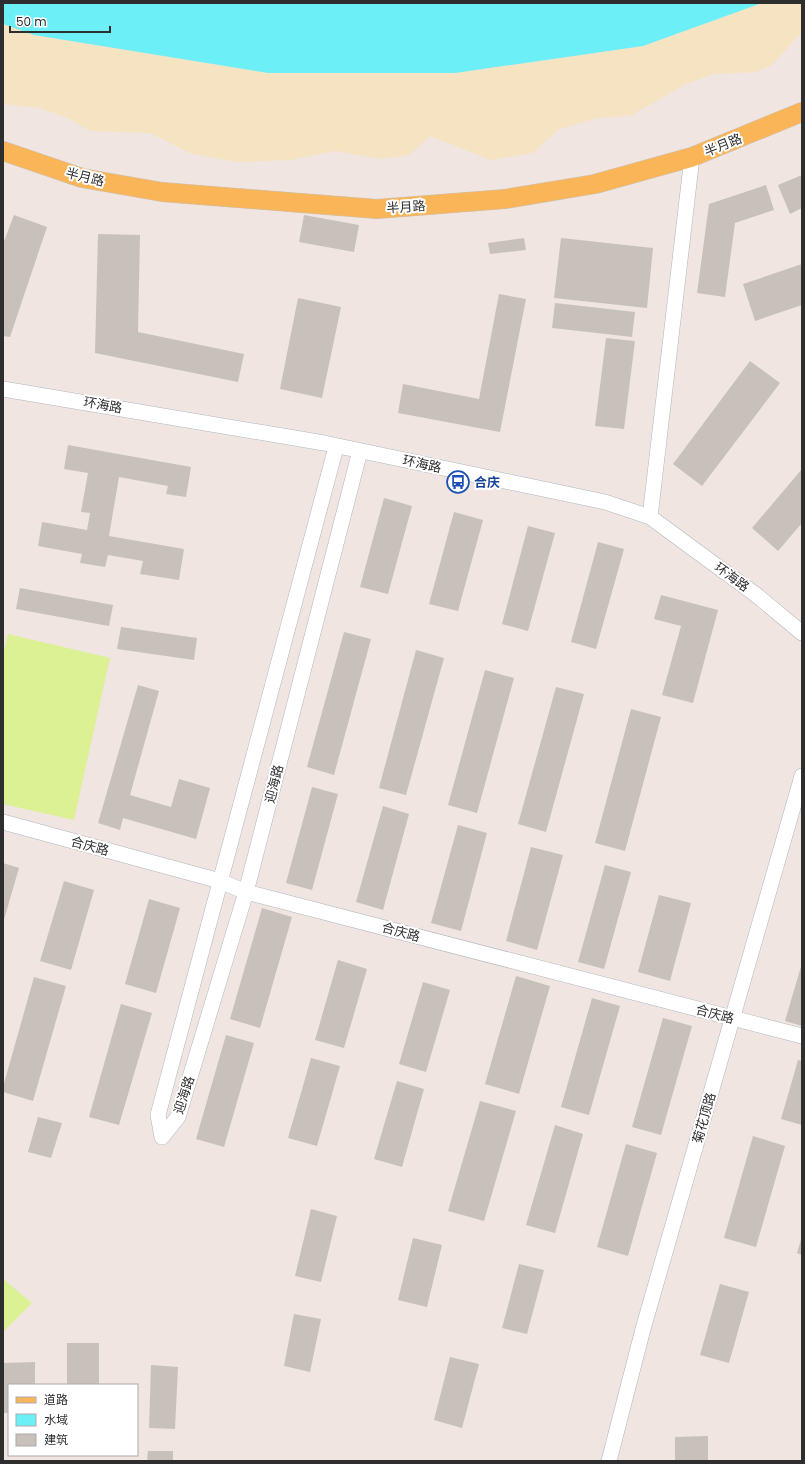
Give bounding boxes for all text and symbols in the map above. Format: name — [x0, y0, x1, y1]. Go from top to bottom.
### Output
scale bar — [10, 8, 110, 34]
text: 50 m — [16, 13, 47, 30]
street label: 半月路 — [701, 129, 745, 161]
street label: 半月路 — [64, 163, 106, 191]
street label: 半月路 — [386, 196, 426, 218]
street label: 环海路 — [82, 392, 124, 418]
street label: 环海路 — [401, 451, 443, 477]
bus stop icon: 合庆 — [445, 469, 471, 495]
place label: 合庆 — [474, 473, 500, 492]
street label: 环海路 — [711, 558, 753, 596]
street label: 迎海路 — [260, 763, 288, 805]
street label: 合庆路 — [69, 832, 111, 860]
street label: 合庆路 — [380, 918, 422, 946]
street label: 合庆路 — [694, 1000, 736, 1028]
street label: 迎海路 — [169, 1074, 199, 1116]
street label: 菊花顶路 — [688, 1090, 720, 1146]
legend — [8, 1384, 138, 1456]
text: 道路 — [44, 1391, 68, 1408]
text: 水域 — [44, 1411, 68, 1428]
text: 建筑 — [44, 1431, 68, 1448]

